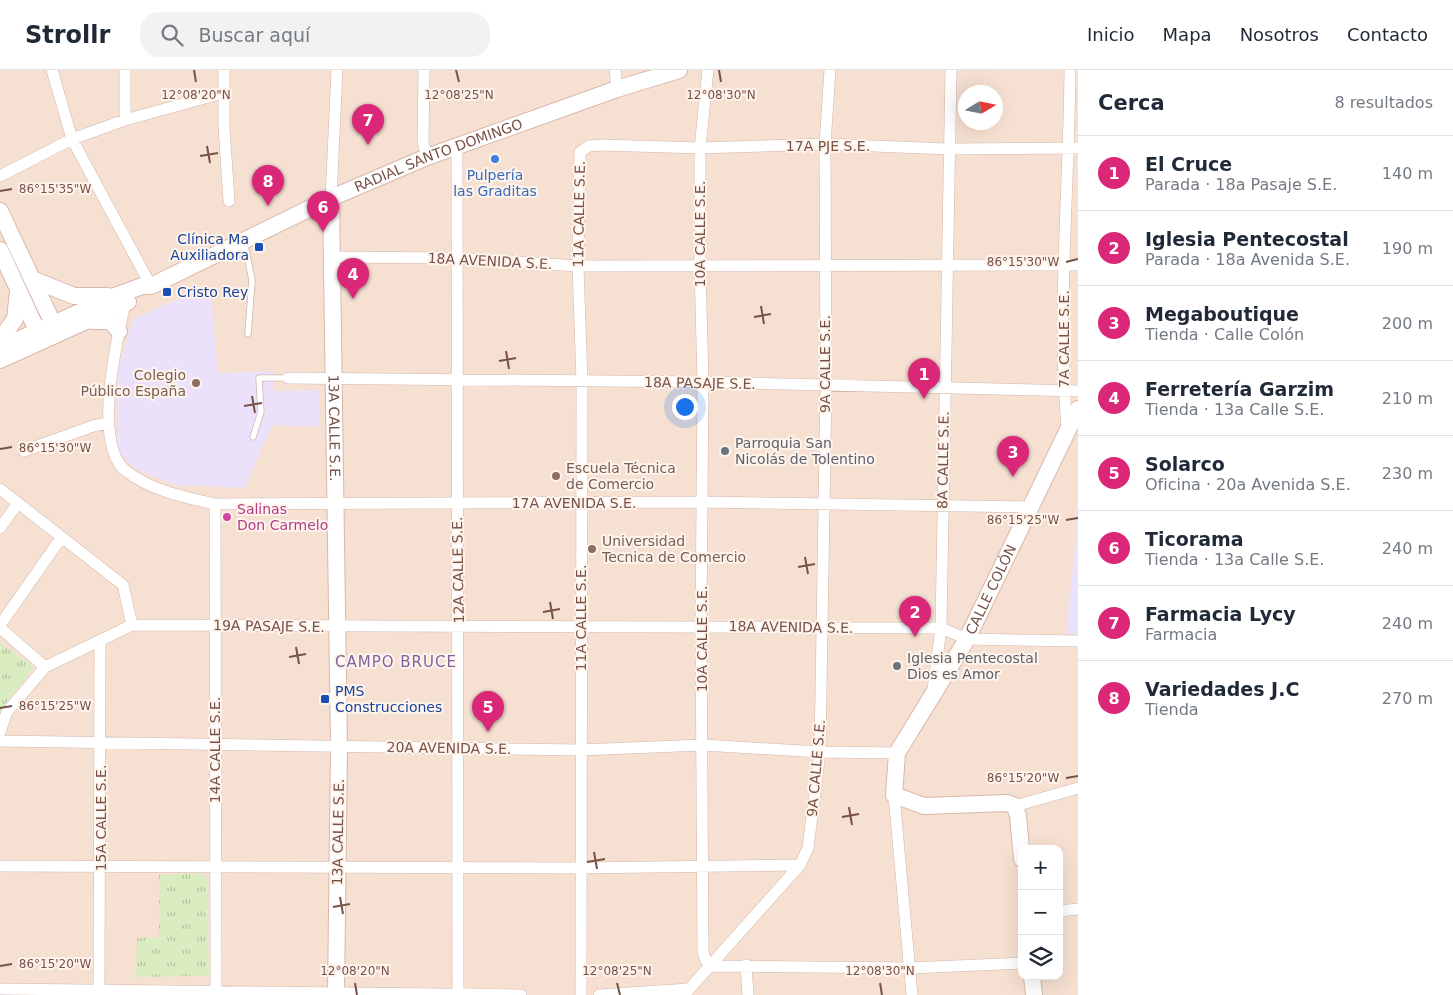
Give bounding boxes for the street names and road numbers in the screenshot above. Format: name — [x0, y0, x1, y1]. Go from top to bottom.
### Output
street label: RADIAL SANTO DOMINGO — [352, 115, 525, 195]
street label: 17A PJE S.E. — [786, 138, 870, 154]
street label: 11A CALLE S.E. — [570, 161, 588, 267]
street label: 10A CALLE S.E. — [692, 181, 708, 287]
street label: 18A AVENIDA S.E. — [427, 250, 553, 272]
street label: 7A CALLE S.E. — [1056, 290, 1072, 388]
street label: 9A CALLE S.E. — [817, 315, 833, 413]
street label: 13A CALLE S.E. — [326, 374, 343, 482]
street label: 18A PASAJE S.E. — [644, 374, 756, 392]
street label: 8A CALLE S.E. — [934, 411, 952, 509]
street label: 17A AVENIDA S.E. — [512, 495, 636, 511]
street label: 12A CALLE S.E. — [449, 517, 467, 623]
street label: CALLE COLÓN — [962, 542, 1019, 637]
street label: 11A CALLE S.E. — [573, 565, 589, 671]
street label: 10A CALLE S.E. — [694, 586, 710, 692]
street label: 19A PASAJE S.E. — [213, 617, 325, 635]
street label: 18A AVENIDA S.E. — [728, 618, 854, 636]
street label: 14A CALLE S.E. — [207, 697, 223, 803]
street label: 9A CALLE S.E. — [804, 719, 828, 817]
street label: 20A AVENIDA S.E. — [386, 739, 512, 757]
street label: 15A CALLE S.E. — [93, 765, 109, 871]
street label: 13A CALLE S.E. — [329, 779, 347, 885]

